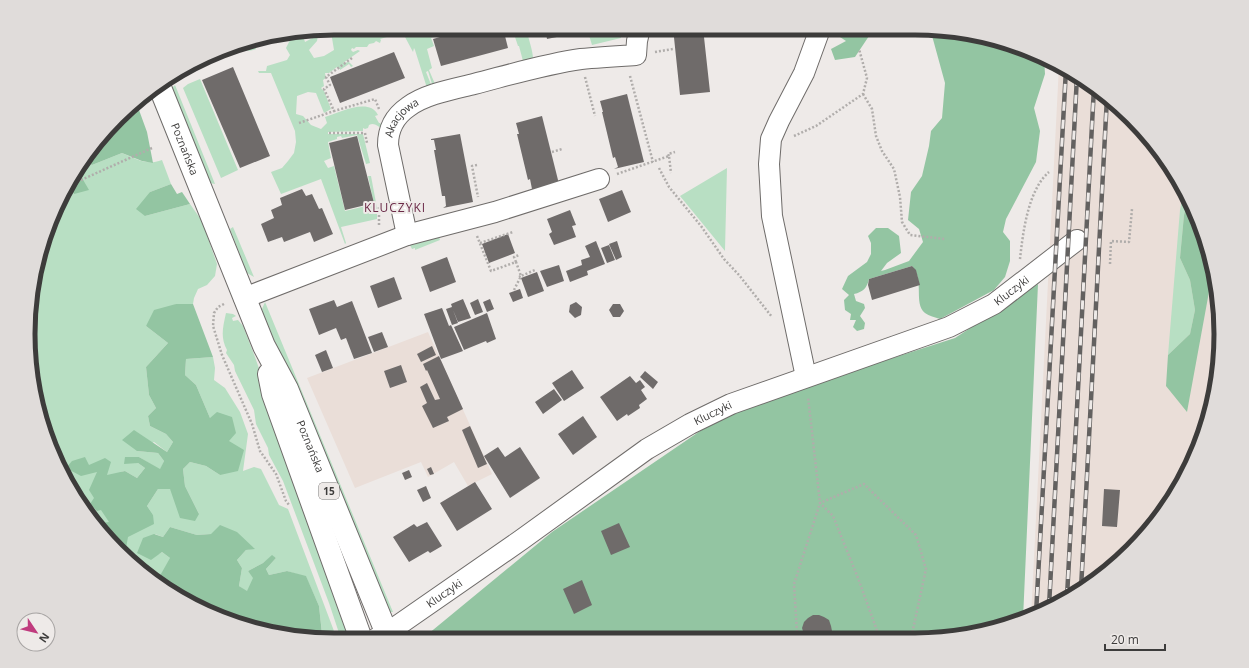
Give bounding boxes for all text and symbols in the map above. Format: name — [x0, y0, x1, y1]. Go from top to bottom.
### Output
street label: Akacjowa — [381, 94, 421, 139]
street label: Poznańska — [168, 120, 202, 177]
district label: KLUCZYKI — [364, 199, 426, 216]
street label: Kluczyki — [990, 272, 1032, 309]
street label: Kluczyki — [691, 397, 734, 428]
street label: Poznańska — [293, 418, 328, 475]
road number: 15 — [319, 483, 339, 499]
street label: Kluczyki — [423, 575, 465, 611]
north arrow — [16, 612, 56, 652]
scale bar — [1105, 626, 1165, 652]
text: N — [36, 630, 53, 646]
text: 20 m — [1111, 631, 1139, 648]

